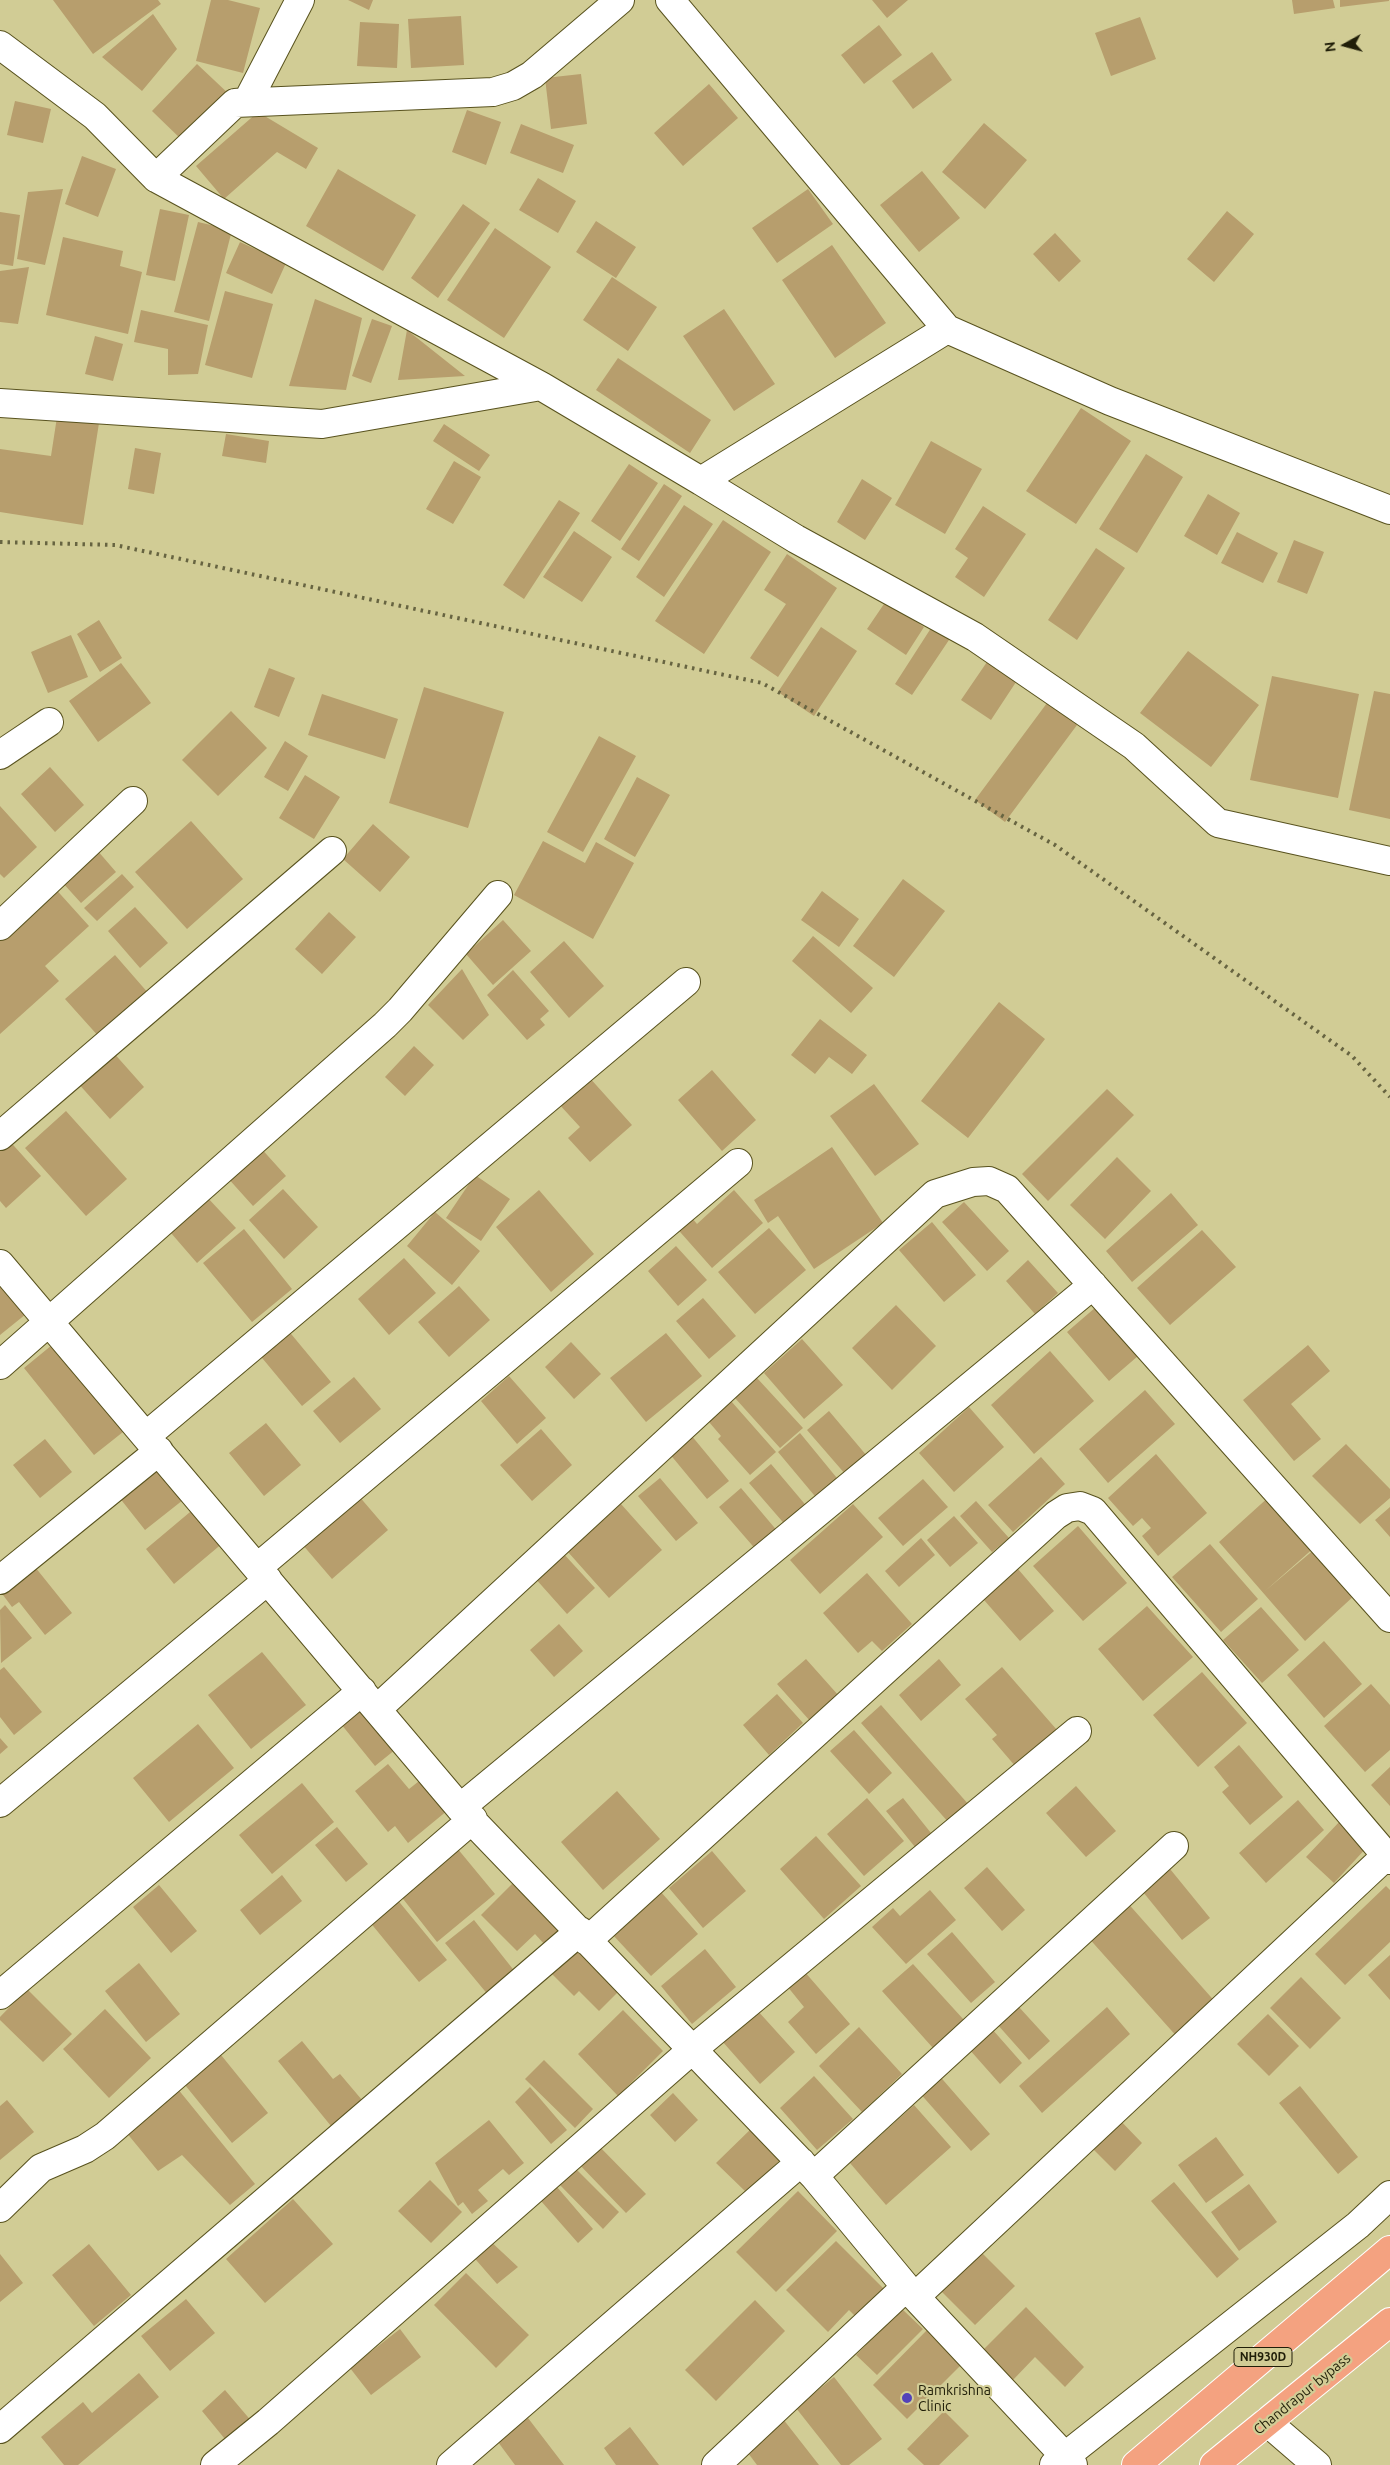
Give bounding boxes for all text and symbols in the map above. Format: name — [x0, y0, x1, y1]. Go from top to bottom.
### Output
north arrow — [1320, 20, 1370, 70]
text: N — [1322, 41, 1339, 53]
road number: NH930D — [1234, 2348, 1292, 2366]
street label: Chandrapur bypass — [1250, 2350, 1354, 2438]
place label: Ramkrishna Clinic — [918, 2382, 991, 2414]
marker: Ramkrishna Clinic — [900, 2391, 914, 2405]

